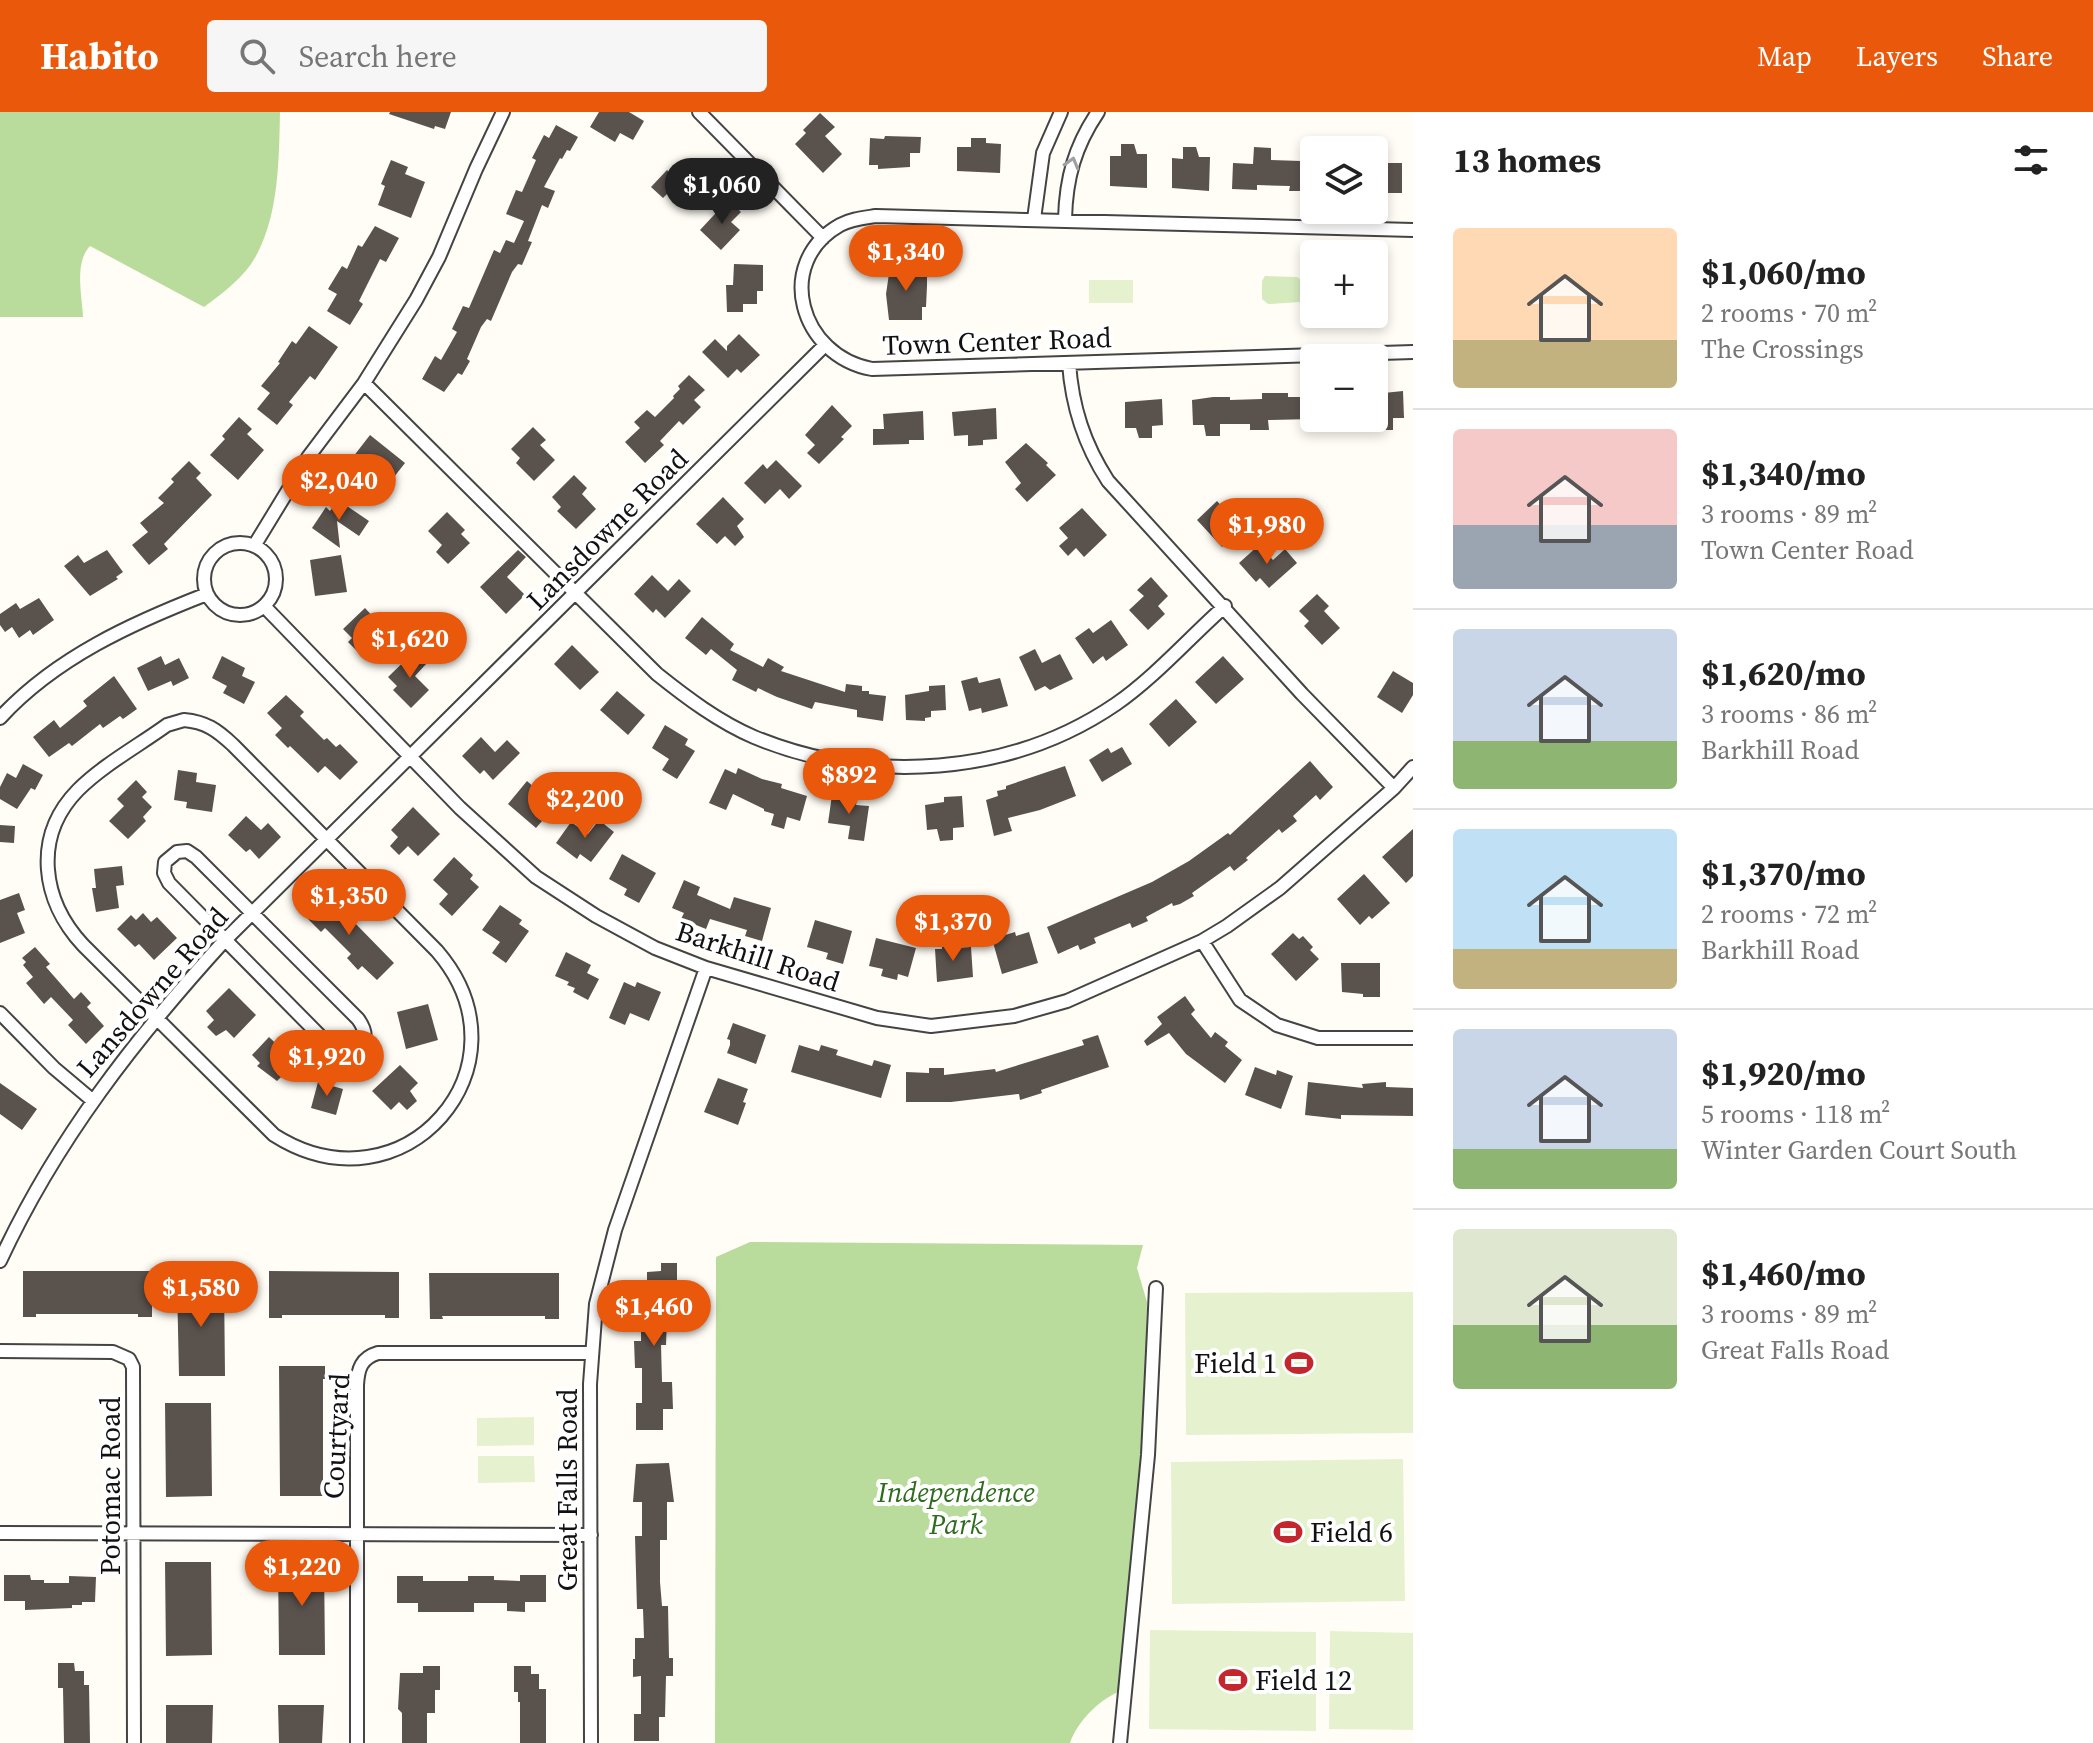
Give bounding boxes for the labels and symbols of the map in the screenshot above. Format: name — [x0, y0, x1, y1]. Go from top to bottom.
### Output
one-way arrow — [1063, 156, 1080, 170]
pin: $1,060 — [657, 158, 787, 226]
pin: $1,340 — [841, 225, 971, 293]
street label: Town Center Road — [882, 318, 1112, 364]
street label: Lansdowne Road — [518, 440, 696, 618]
pin: $2,040 — [274, 454, 404, 522]
pin: $1,980 — [1202, 498, 1332, 566]
pin: $1,620 — [345, 612, 475, 680]
pin: $892 — [802, 748, 896, 816]
pin: $2,200 — [520, 772, 650, 840]
pin: $1,350 — [284, 869, 414, 937]
pin: $1,370 — [888, 895, 1018, 963]
street label: Lansdowne Road — [68, 899, 237, 1085]
street label: Barkhill Road — [671, 912, 845, 1000]
pin: $1,920 — [262, 1030, 392, 1098]
pin: $1,580 — [136, 1261, 266, 1329]
pin: $1,460 — [589, 1280, 719, 1348]
place label: Field 1 — [1194, 1344, 1277, 1382]
sports icon: Field 1 — [1284, 1348, 1314, 1378]
street label: Courtyard — [314, 1372, 358, 1500]
street label: Great Falls Road — [548, 1389, 586, 1591]
street label: Potomac Road — [91, 1397, 129, 1575]
park label: Independence Park — [876, 1473, 1035, 1543]
place label: Field 6 — [1310, 1513, 1393, 1551]
sports icon: Field 6 — [1273, 1517, 1303, 1547]
pin: $1,220 — [237, 1540, 367, 1608]
place label: Field 12 — [1255, 1661, 1352, 1699]
sports icon: Field 12 — [1218, 1665, 1248, 1695]

